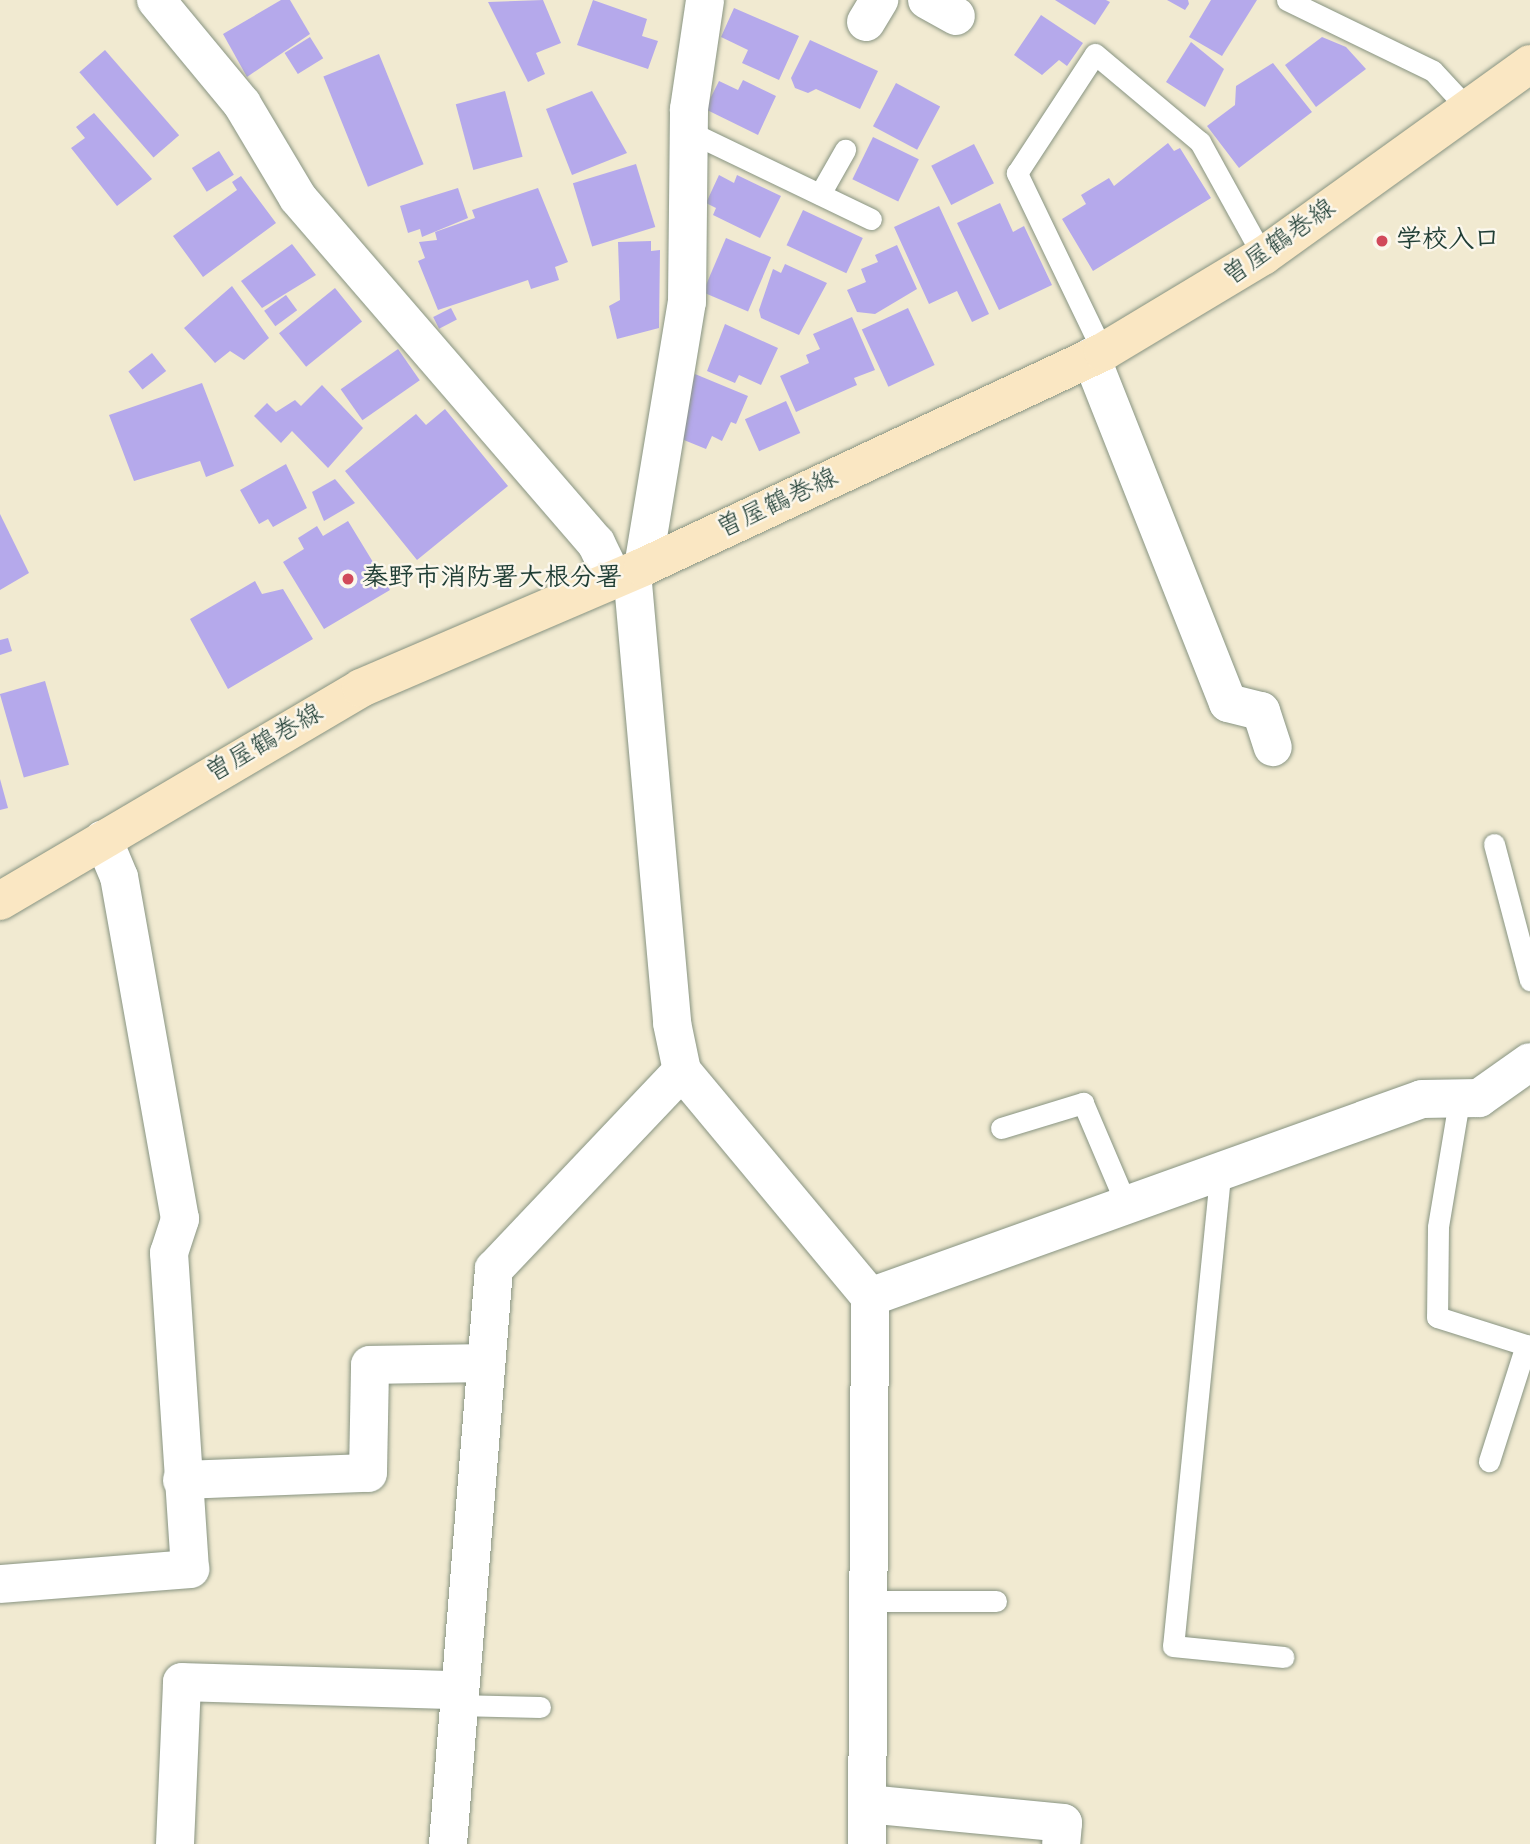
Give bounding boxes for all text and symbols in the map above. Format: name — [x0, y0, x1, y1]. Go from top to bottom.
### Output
street label: 曽屋鶴巻線 — [1218, 193, 1342, 293]
place label: 学校入口 — [1396, 225, 1500, 257]
marker: 学校入口 — [1374, 233, 1390, 249]
street label: 曽屋鶴巻線 — [712, 462, 844, 546]
place label: 秦野市消防署大根分署 — [362, 563, 622, 595]
marker: 秦野市消防署大根分署 — [340, 571, 356, 587]
street label: 曽屋鶴巻線 — [201, 698, 329, 790]

